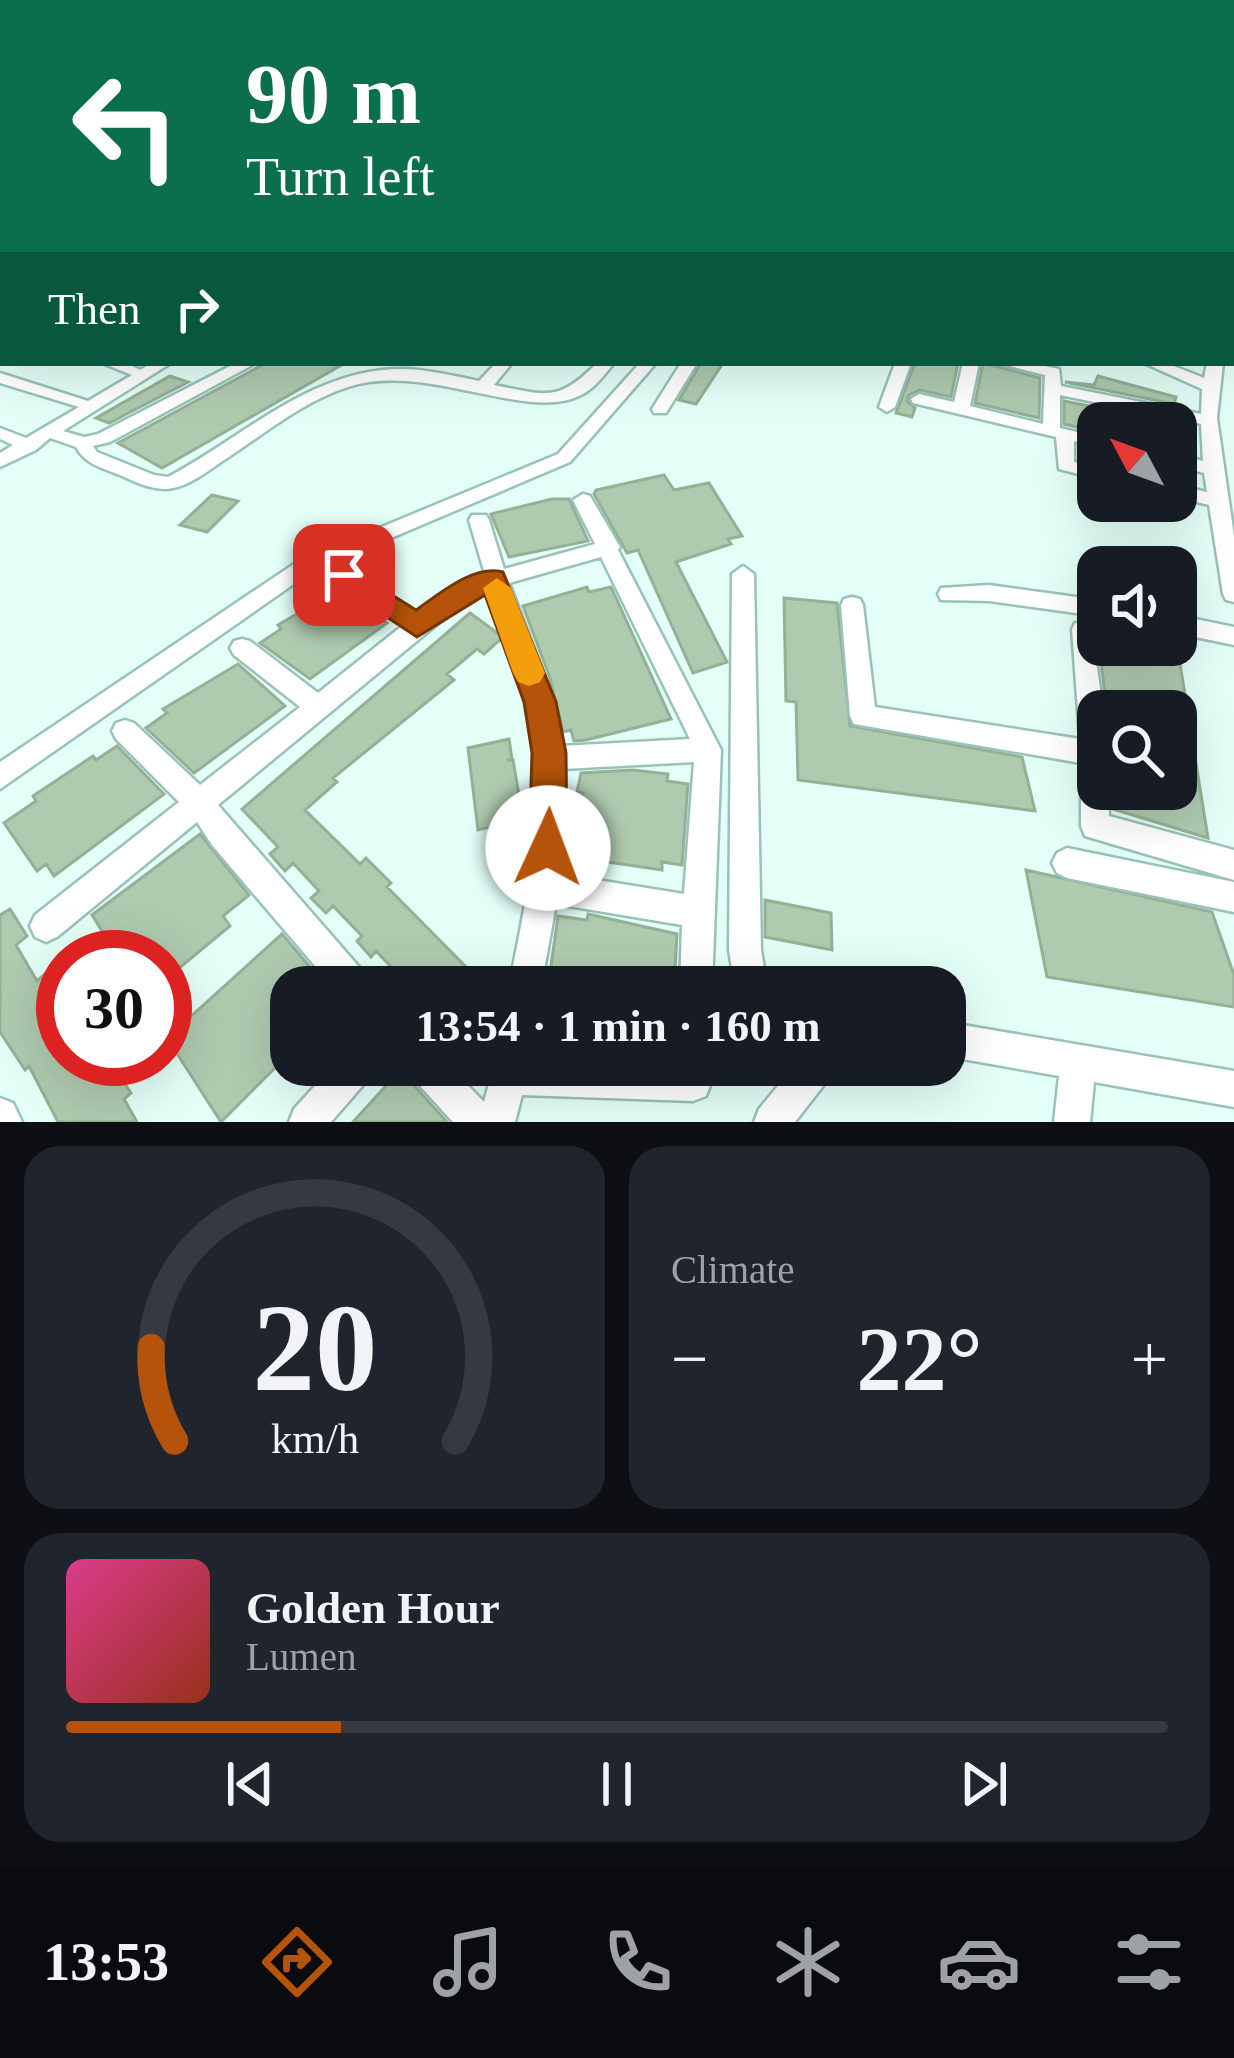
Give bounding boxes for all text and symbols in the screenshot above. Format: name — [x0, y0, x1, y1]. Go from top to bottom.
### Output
icon: left — [48, 48, 204, 204]
text: 90 m — [246, 48, 421, 141]
text: Turn left — [246, 147, 435, 207]
icon: right — [164, 276, 230, 342]
text: Then — [48, 284, 140, 334]
north arrow — [1077, 402, 1197, 522]
map controls — [1077, 402, 1197, 810]
pin — [293, 524, 395, 626]
icon: arrive — [311, 542, 377, 608]
button: sound — [1077, 546, 1197, 666]
button: search — [1077, 690, 1197, 810]
position arrow — [485, 785, 611, 911]
speed limit sign: 30 — [36, 930, 192, 1086]
text: 13:54 · 1 min · 160 m — [416, 1001, 821, 1051]
text: Climate — [671, 1248, 794, 1291]
text: 20 — [252, 1279, 377, 1417]
text: 22° — [857, 1310, 983, 1409]
text: − — [671, 1322, 708, 1395]
text: + — [1131, 1322, 1168, 1395]
text: km/h — [270, 1414, 359, 1461]
text: Golden Hour — [246, 1583, 500, 1633]
text: Lumen — [246, 1635, 356, 1678]
icon: previous — [217, 1751, 283, 1817]
icon: pause — [584, 1751, 650, 1817]
icon: next — [951, 1751, 1017, 1817]
icon: directions — [255, 1920, 339, 2004]
icon: music — [426, 1920, 510, 2004]
icon: phone — [596, 1920, 680, 2004]
icon: climate — [766, 1920, 850, 2004]
icon: car — [937, 1920, 1021, 2004]
icon: filters — [1107, 1920, 1191, 2004]
text: 13:53 — [43, 1932, 169, 1992]

